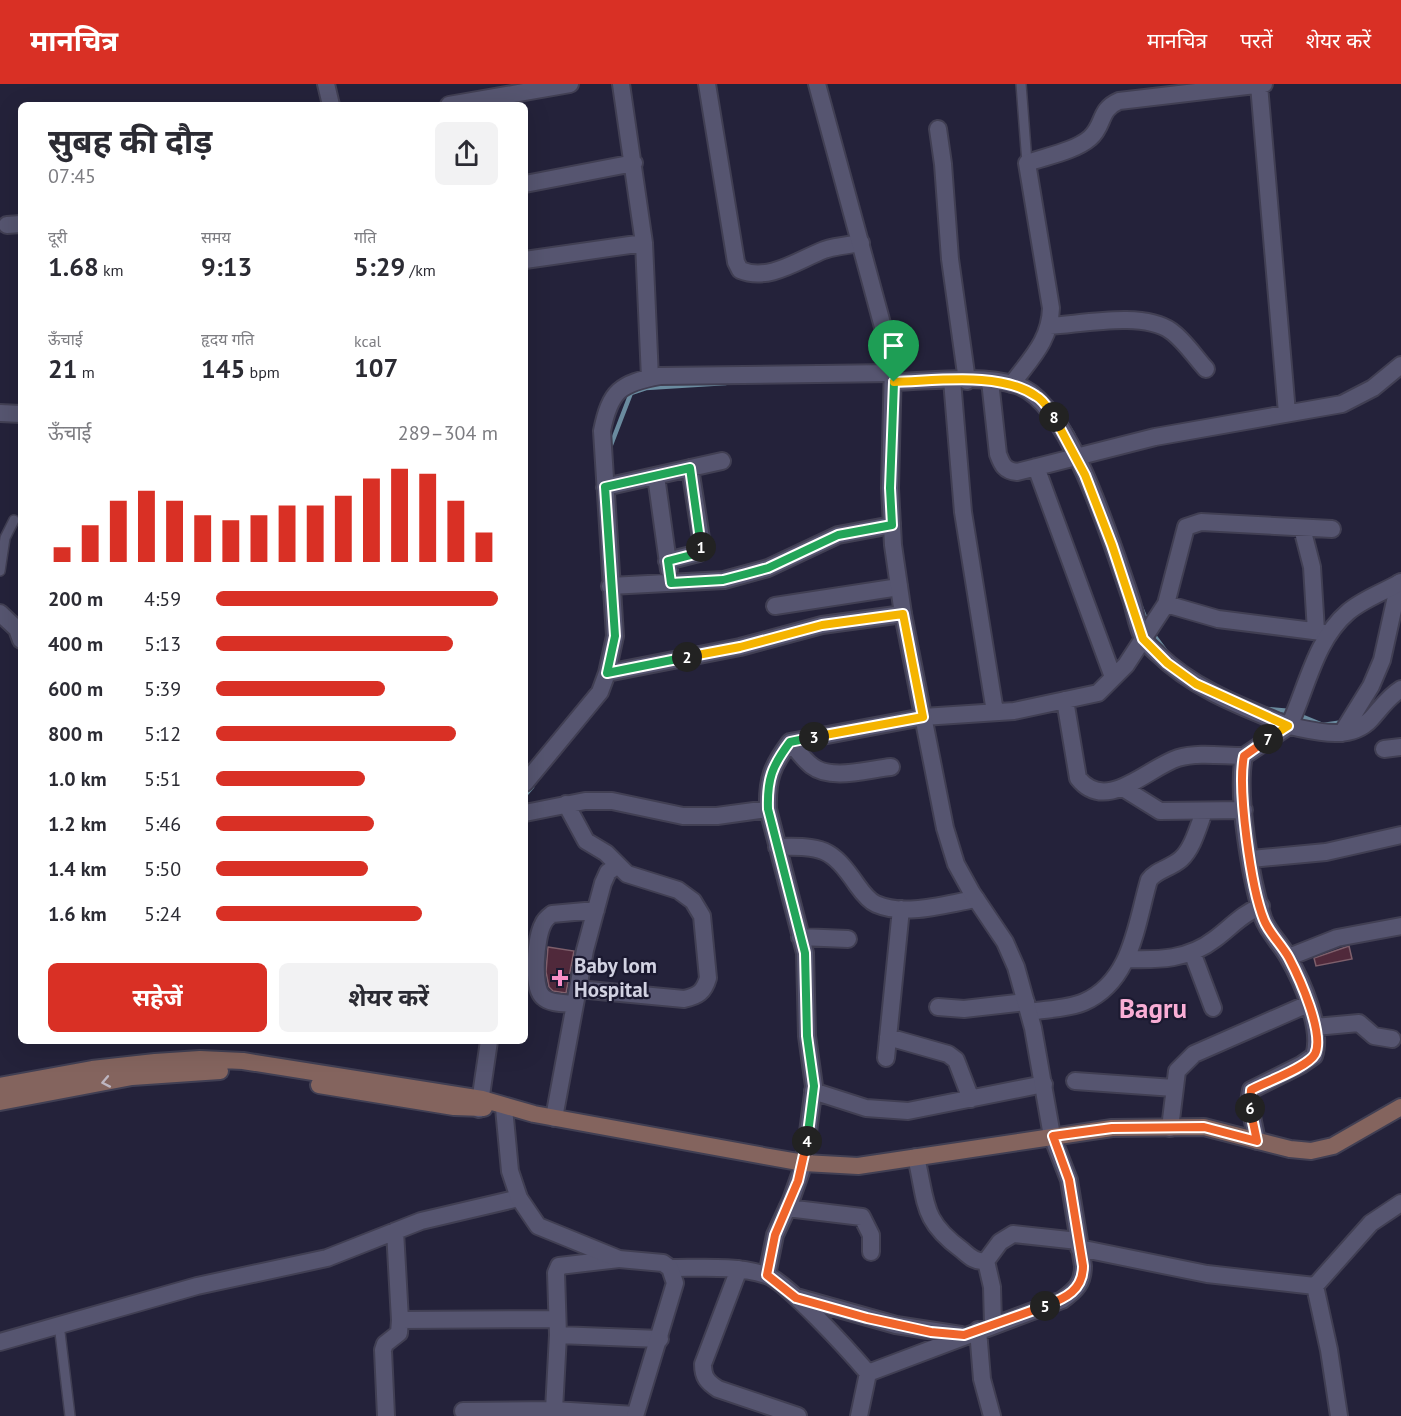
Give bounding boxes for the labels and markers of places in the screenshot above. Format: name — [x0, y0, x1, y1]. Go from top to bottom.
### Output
pin — [868, 320, 919, 382]
pin: 8 — [1039, 402, 1069, 432]
pin: 1 — [686, 532, 716, 562]
pin: 2 — [672, 642, 702, 672]
pin: 3 — [799, 722, 829, 752]
pin: 7 — [1253, 724, 1283, 754]
place label: Baby lom Hospital — [574, 952, 657, 1003]
marker: Baby lom Hospital — [551, 969, 569, 987]
pin: 6 — [1235, 1093, 1265, 1123]
pin: 4 — [792, 1126, 822, 1156]
pin: 5 — [1030, 1291, 1060, 1321]

